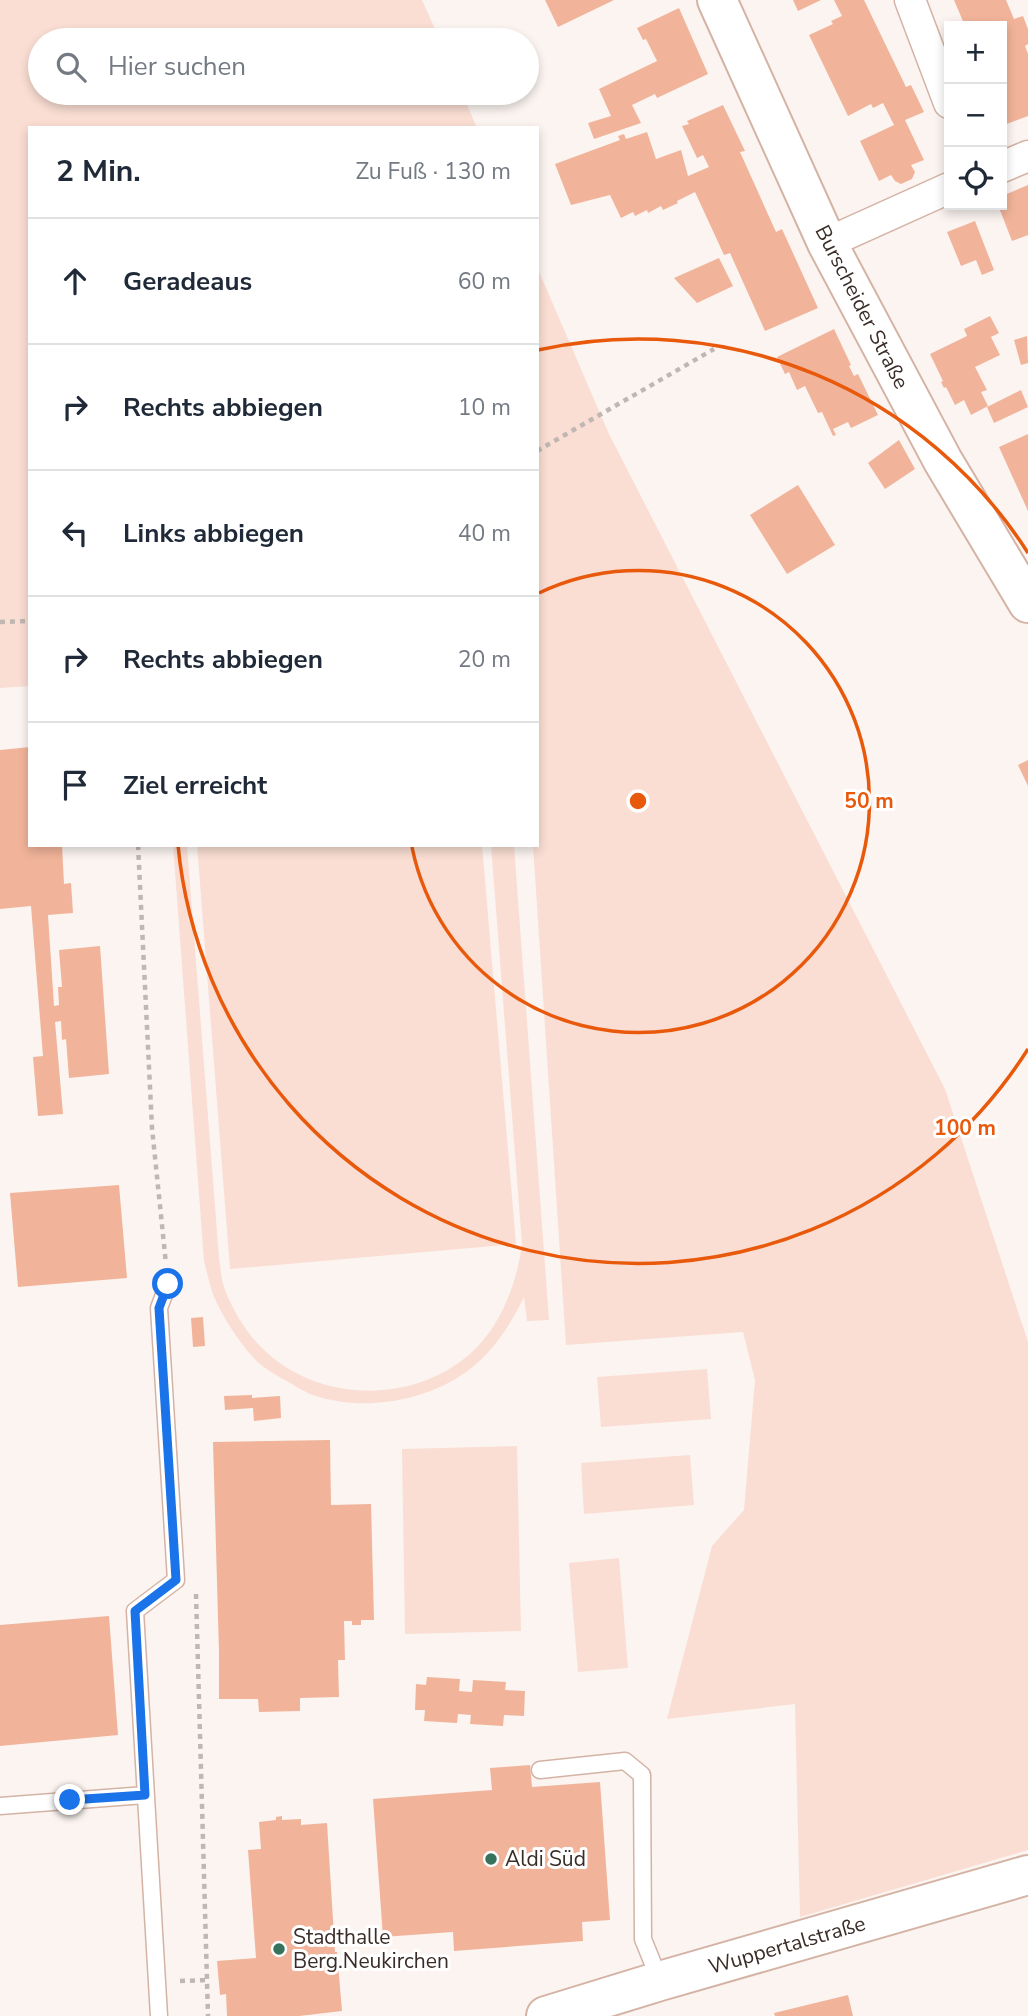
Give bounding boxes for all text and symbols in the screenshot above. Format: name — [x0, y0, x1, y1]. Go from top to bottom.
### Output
map controls — [944, 21, 1007, 210]
button: + — [944, 21, 1007, 84]
search box — [28, 28, 539, 105]
icon: search — [52, 48, 90, 86]
text: Hier suchen — [108, 49, 246, 84]
button: − — [944, 84, 1007, 147]
button: locate — [944, 147, 1007, 210]
text: 2 Min. — [56, 151, 141, 192]
text: Zu Fuß · 130 m — [355, 156, 511, 187]
street label: Burscheider Straße — [809, 220, 915, 394]
icon: ahead — [56, 262, 94, 300]
text: Geradeaus — [123, 264, 252, 299]
text: 60 m — [458, 266, 511, 297]
icon: right — [56, 388, 94, 426]
text: Rechts abbiegen — [123, 390, 323, 425]
text: 10 m — [458, 392, 511, 423]
icon: left — [56, 514, 94, 552]
text: Links abbiegen — [123, 516, 304, 551]
text: 40 m — [458, 518, 511, 549]
icon: right — [56, 640, 94, 678]
text: Rechts abbiegen — [123, 642, 323, 677]
text: 20 m — [458, 644, 511, 675]
icon: arrive — [56, 766, 94, 804]
text: Ziel erreicht — [123, 768, 267, 803]
text: 50 m — [844, 787, 894, 815]
centre of rings — [626, 789, 650, 813]
text: 100 m — [934, 1114, 996, 1142]
route start — [152, 1268, 183, 1299]
route end — [54, 1784, 85, 1815]
place label: Aldi Süd — [505, 1845, 586, 1873]
marker: Aldi Süd — [483, 1851, 499, 1867]
street label: Wuppertalstraße — [705, 1909, 869, 1981]
place label: Stadthalle Berg.Neukirchen — [293, 1923, 449, 1975]
marker: Stadthalle Berg.Neukirchen — [271, 1941, 287, 1957]

